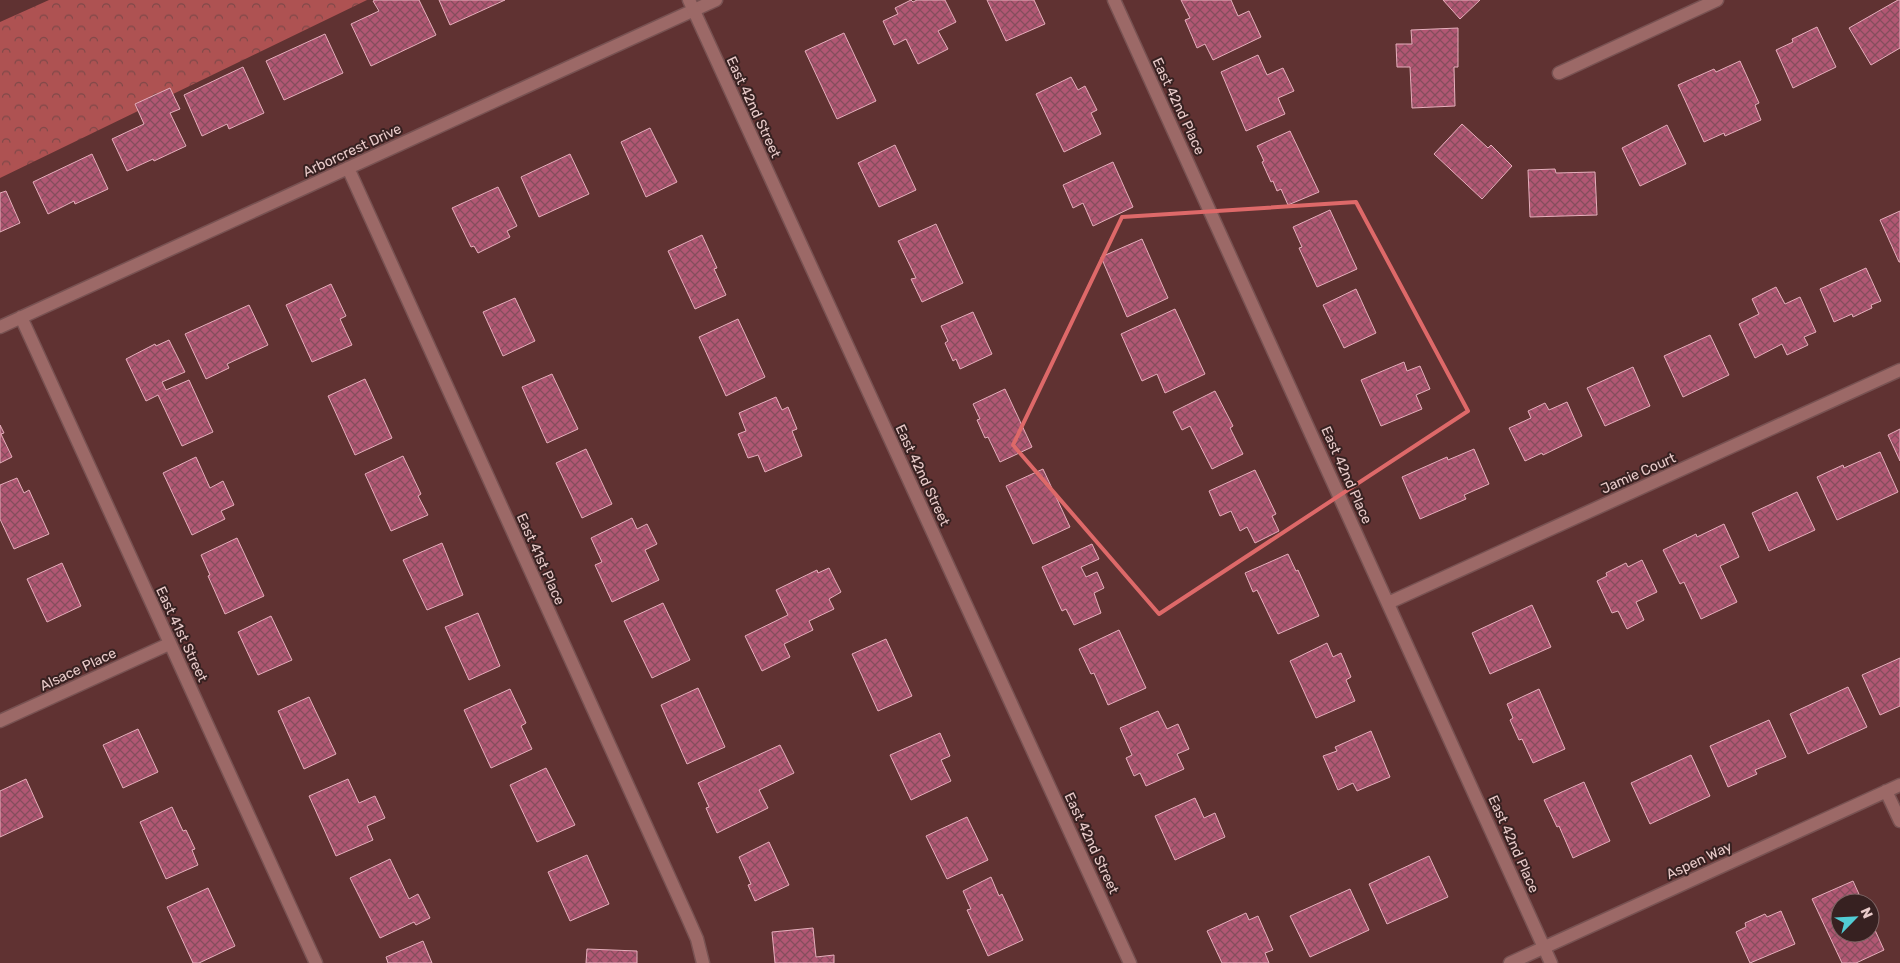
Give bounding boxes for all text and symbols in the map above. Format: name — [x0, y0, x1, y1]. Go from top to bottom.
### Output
street label: East 42nd Street — [723, 54, 785, 161]
street label: East 42nd Place — [1149, 55, 1209, 158]
street label: Arborcrest Drive — [300, 120, 404, 181]
street label: East 42nd Street — [892, 422, 954, 529]
street label: East 42nd Place — [1317, 424, 1376, 527]
street label: Jamie Court — [1598, 449, 1679, 498]
street label: East 41st Place — [513, 511, 568, 608]
street label: East 41st Street — [152, 584, 211, 685]
street label: Alsace Place — [37, 644, 119, 695]
street label: East 42nd Street — [1061, 790, 1123, 897]
street label: East 42nd Place — [1484, 793, 1543, 896]
street label: Aspen Way — [1664, 838, 1735, 883]
north arrow — [1830, 893, 1880, 943]
text: N — [1857, 905, 1876, 921]

